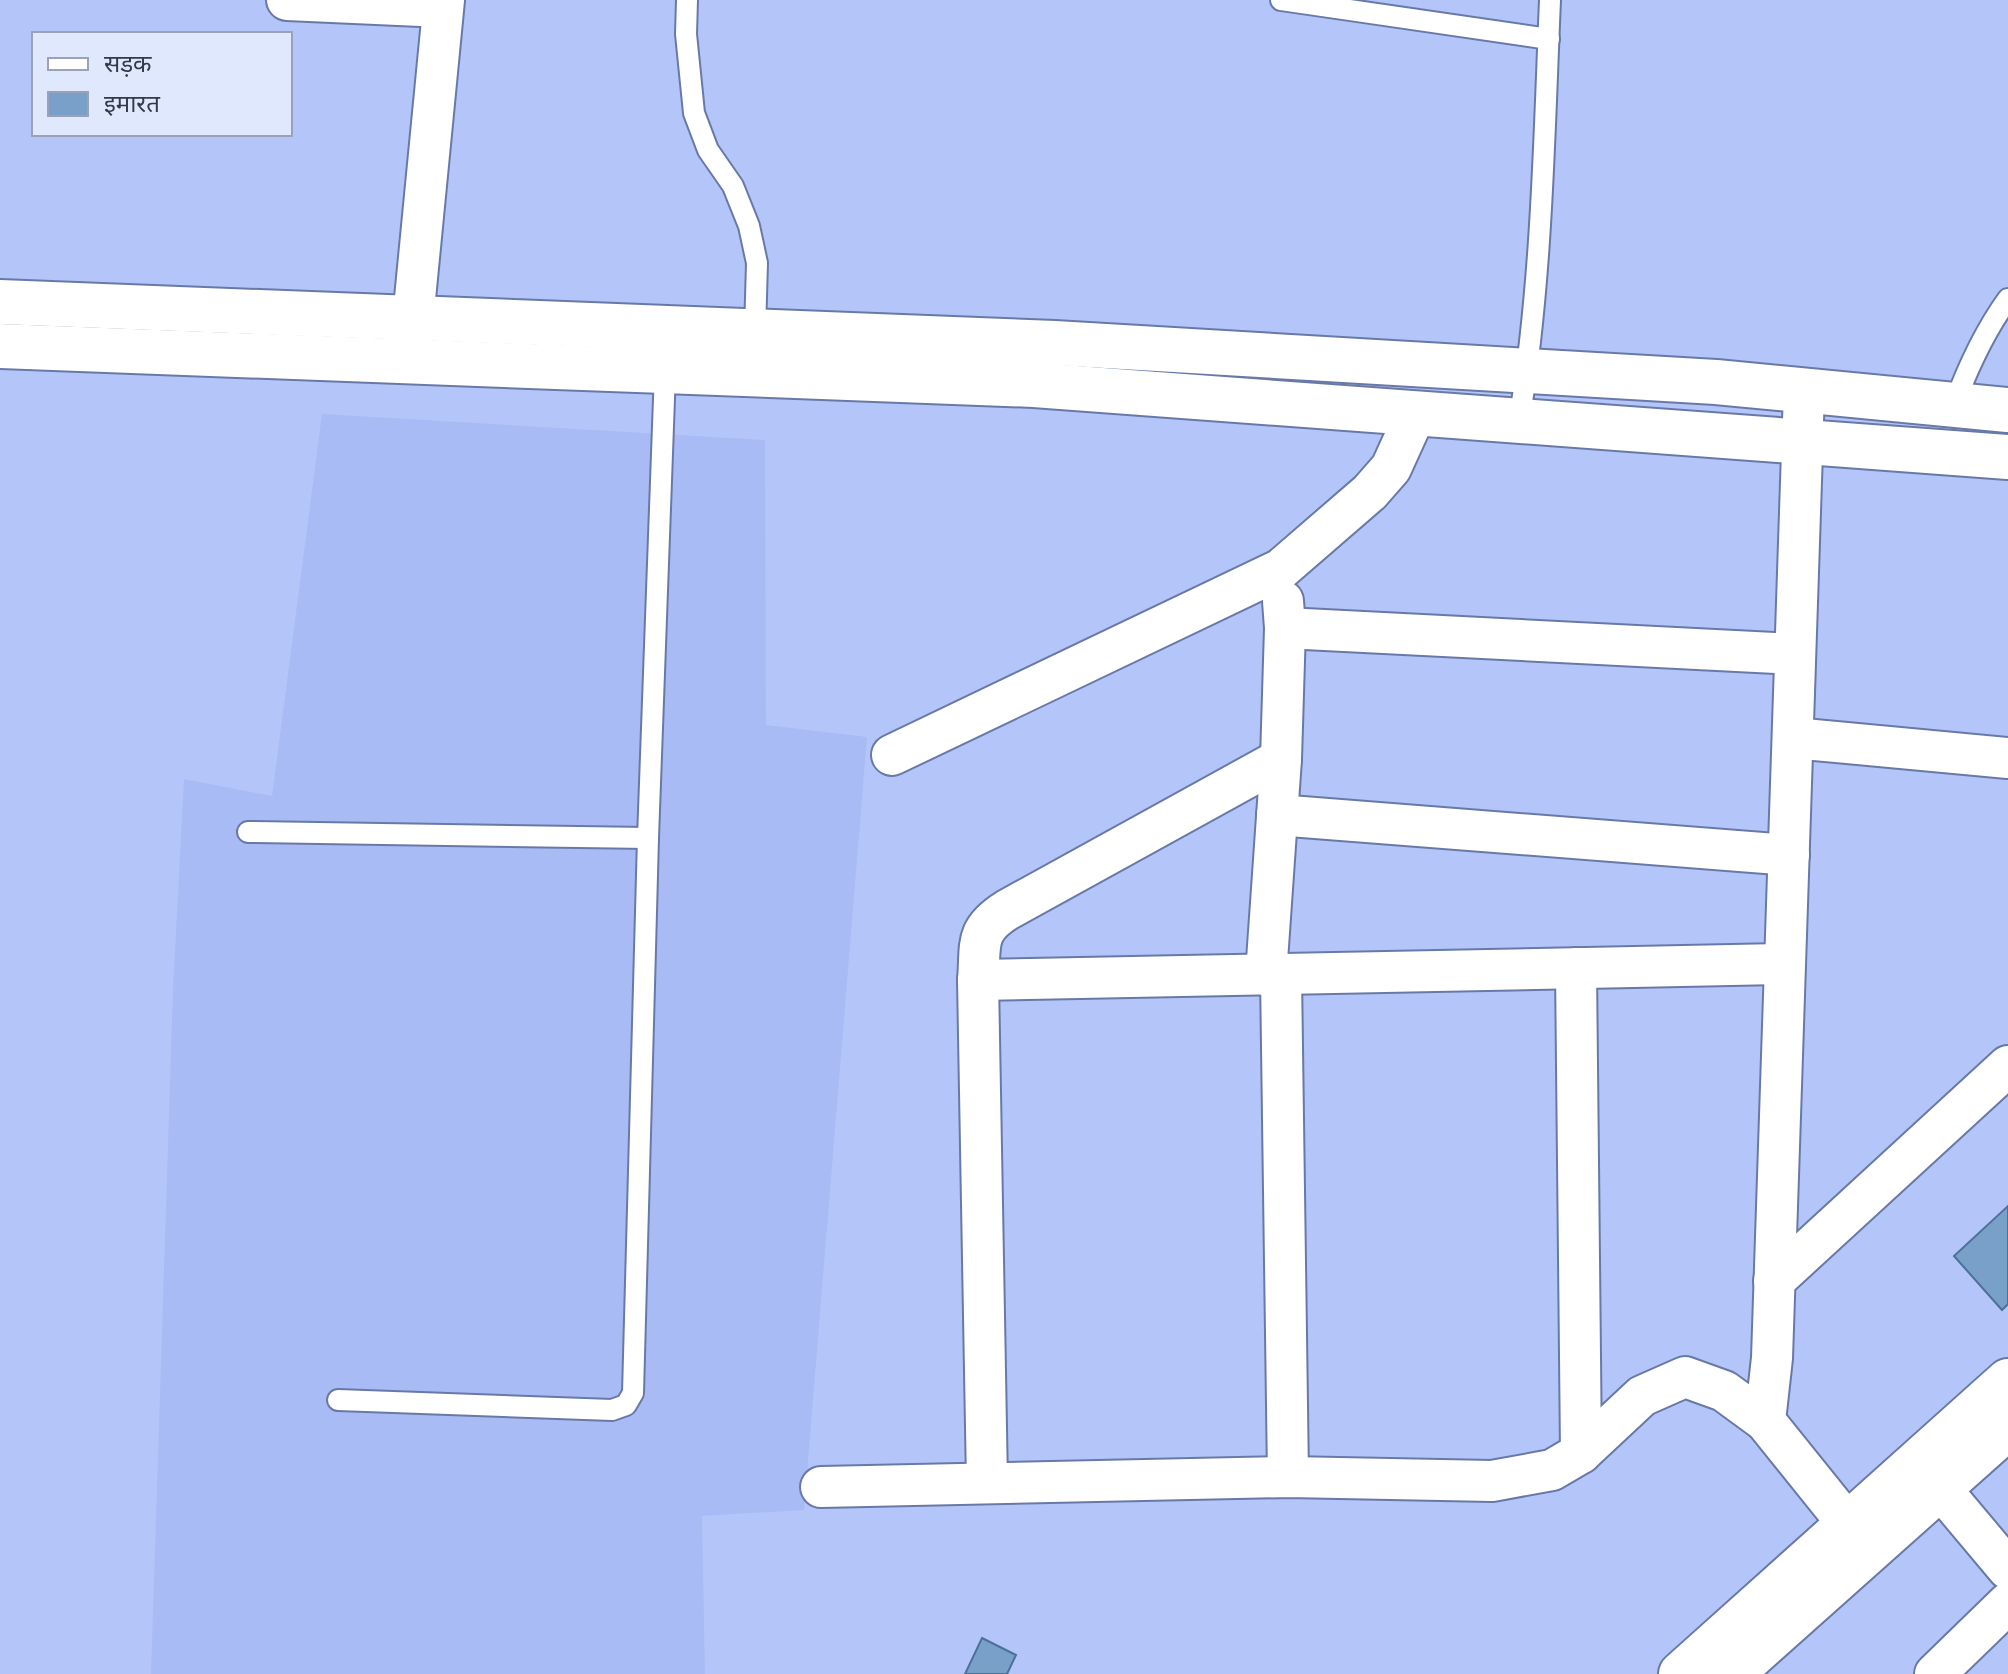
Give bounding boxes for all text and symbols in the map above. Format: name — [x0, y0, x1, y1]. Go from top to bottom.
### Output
legend — [32, 32, 292, 136]
text: सड़क — [104, 50, 152, 82]
text: इमारत — [104, 90, 161, 122]

